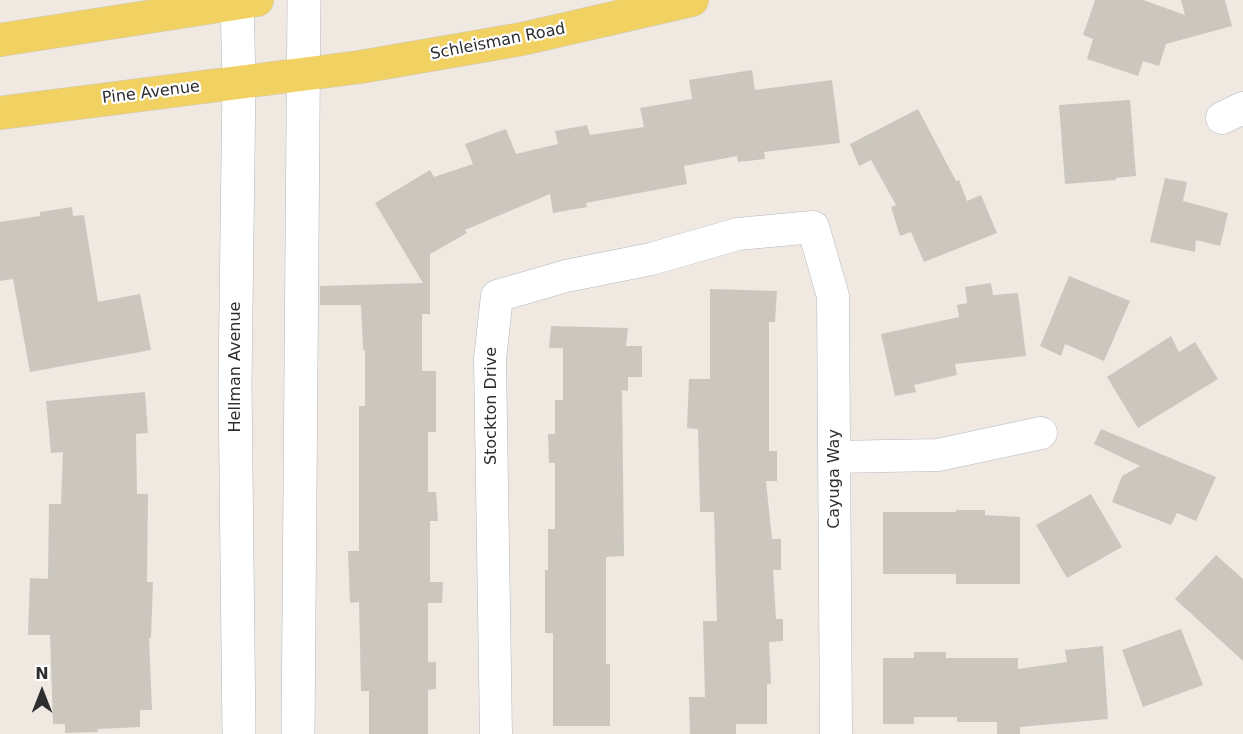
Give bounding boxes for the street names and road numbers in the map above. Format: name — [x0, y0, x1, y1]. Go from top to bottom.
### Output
street label: Schleisman Road — [429, 20, 567, 64]
street label: Pine Avenue — [101, 77, 201, 109]
street label: Hellman Avenue — [226, 302, 246, 432]
street label: Stockton Drive — [482, 347, 502, 465]
street label: Cayuga Way — [825, 429, 845, 529]

